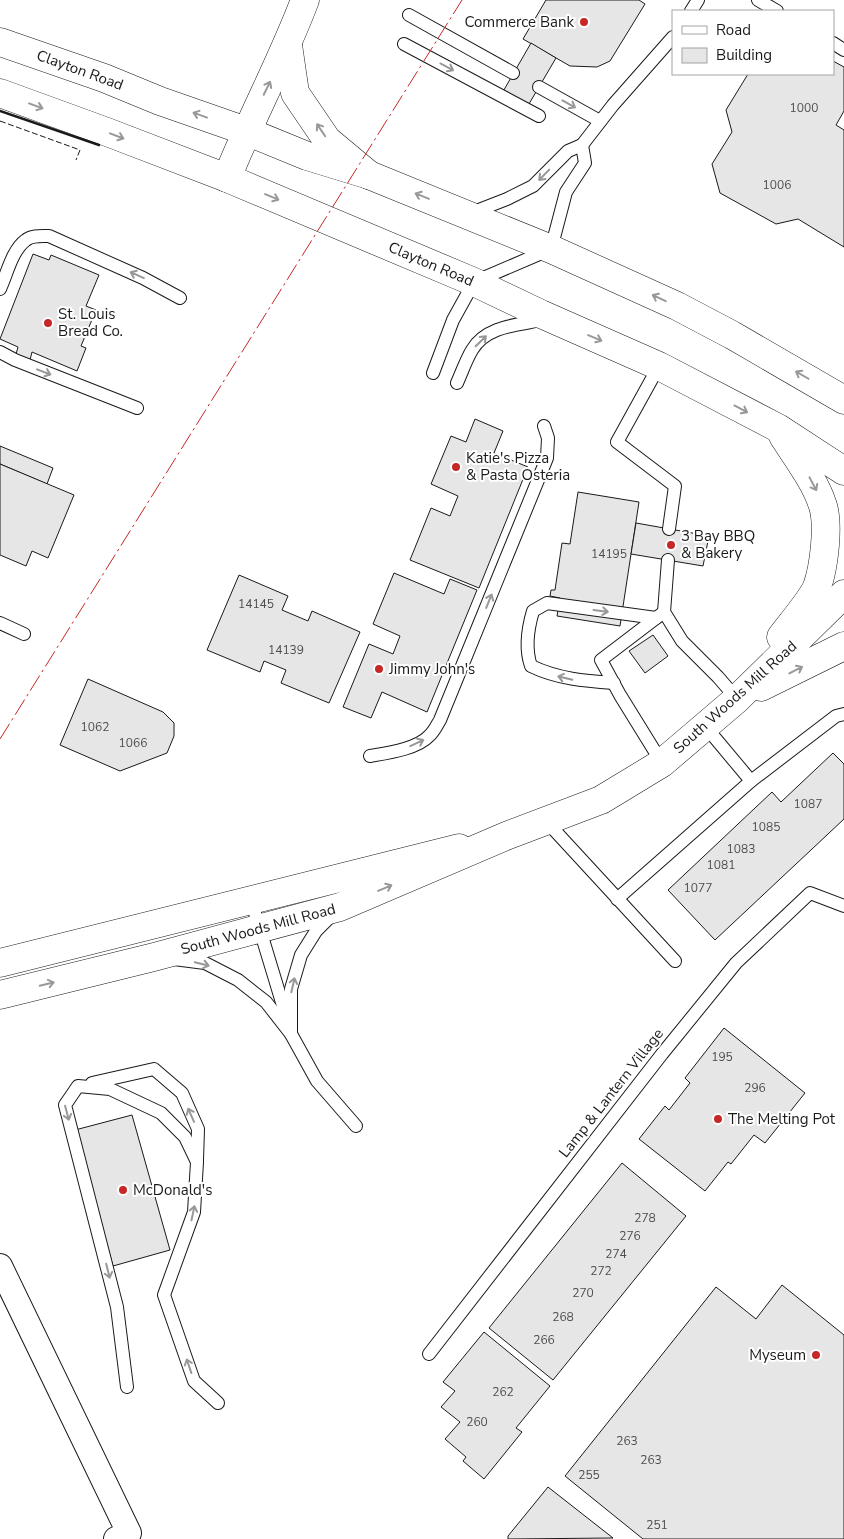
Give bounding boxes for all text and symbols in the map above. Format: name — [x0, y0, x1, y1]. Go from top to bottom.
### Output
legend — [672, 10, 834, 75]
place label: Commerce Bank — [464, 12, 574, 32]
marker: Commerce Bank — [578, 16, 590, 28]
text: Road — [716, 20, 751, 40]
street label: Clayton Road — [34, 45, 126, 95]
text: Building — [716, 45, 772, 65]
one-way arrow — [440, 62, 455, 72]
one-way arrow — [263, 81, 272, 96]
one-way arrow — [562, 99, 577, 109]
house number: 1000 — [790, 100, 818, 116]
one-way arrow — [28, 102, 43, 111]
one-way arrow — [192, 110, 208, 119]
one-way arrow — [316, 123, 326, 137]
one-way arrow — [109, 132, 125, 141]
one-way arrow — [538, 168, 550, 181]
house number: 1006 — [763, 177, 791, 193]
one-way arrow — [415, 191, 430, 200]
one-way arrow — [264, 194, 279, 203]
street label: Clayton Road — [385, 237, 477, 291]
one-way arrow — [130, 270, 145, 280]
one-way arrow — [652, 293, 667, 302]
place label: St. Louis Bread Co. — [58, 304, 123, 341]
marker: St. Louis Bread Co. — [42, 317, 54, 329]
one-way arrow — [587, 333, 602, 343]
one-way arrow — [474, 335, 487, 347]
one-way arrow — [36, 367, 51, 377]
one-way arrow — [796, 369, 810, 379]
one-way arrow — [734, 404, 749, 414]
place label: Katie's Pizza & Pasta Osteria — [466, 448, 570, 485]
marker: Katie's Pizza & Pasta Osteria — [450, 461, 462, 473]
one-way arrow — [808, 477, 818, 492]
place label: 3 Bay BBQ & Bakery — [681, 526, 755, 563]
marker: 3 Bay BBQ & Bakery — [665, 539, 677, 551]
house number: 14195 — [591, 546, 627, 562]
one-way arrow — [484, 594, 494, 609]
house number: 14145 — [238, 596, 274, 612]
one-way arrow — [592, 606, 608, 616]
street label: South Woods Mill Road — [669, 636, 801, 758]
house number: 14139 — [268, 642, 304, 658]
place label: Jimmy John's — [388, 659, 475, 679]
marker: Jimmy John's — [373, 663, 385, 675]
one-way arrow — [788, 665, 803, 674]
one-way arrow — [558, 673, 574, 682]
house number: 1062 — [81, 719, 109, 735]
house number: 1066 — [119, 735, 147, 751]
one-way arrow — [409, 737, 424, 747]
house number: 1087 — [794, 796, 822, 812]
house number: 1085 — [752, 819, 780, 835]
house number: 1083 — [727, 841, 755, 857]
house number: 1081 — [707, 857, 735, 873]
house number: 1077 — [684, 880, 712, 896]
one-way arrow — [377, 882, 392, 892]
street label: South Woods Mill Road — [178, 899, 338, 959]
one-way arrow — [194, 959, 210, 969]
one-way arrow — [39, 978, 55, 988]
one-way arrow — [288, 978, 298, 994]
street label: Lamp & Lantern Village — [554, 1024, 668, 1162]
house number: 195 — [711, 1049, 733, 1065]
house number: 296 — [744, 1080, 766, 1096]
one-way arrow — [63, 1105, 72, 1121]
one-way arrow — [186, 1108, 196, 1123]
place label: The Melting Pot — [728, 1109, 836, 1129]
marker: The Melting Pot — [712, 1113, 724, 1125]
place label: McDonald's — [133, 1180, 212, 1200]
marker: McDonald's — [117, 1184, 129, 1196]
one-way arrow — [188, 1205, 198, 1221]
house number: 278 — [634, 1210, 656, 1226]
house number: 276 — [619, 1228, 641, 1244]
house number: 274 — [605, 1246, 627, 1262]
one-way arrow — [104, 1262, 113, 1278]
house number: 272 — [590, 1263, 612, 1279]
house number: 270 — [572, 1285, 594, 1301]
house number: 268 — [552, 1309, 574, 1325]
house number: 266 — [533, 1332, 555, 1348]
place label: Myseum — [749, 1345, 806, 1365]
marker: Myseum — [810, 1349, 822, 1361]
one-way arrow — [184, 1359, 193, 1374]
house number: 262 — [492, 1384, 514, 1400]
house number: 260 — [466, 1414, 488, 1430]
house number: 263 — [616, 1433, 638, 1449]
house number: 263 — [640, 1452, 662, 1468]
house number: 255 — [578, 1467, 600, 1483]
house number: 251 — [646, 1517, 668, 1533]

